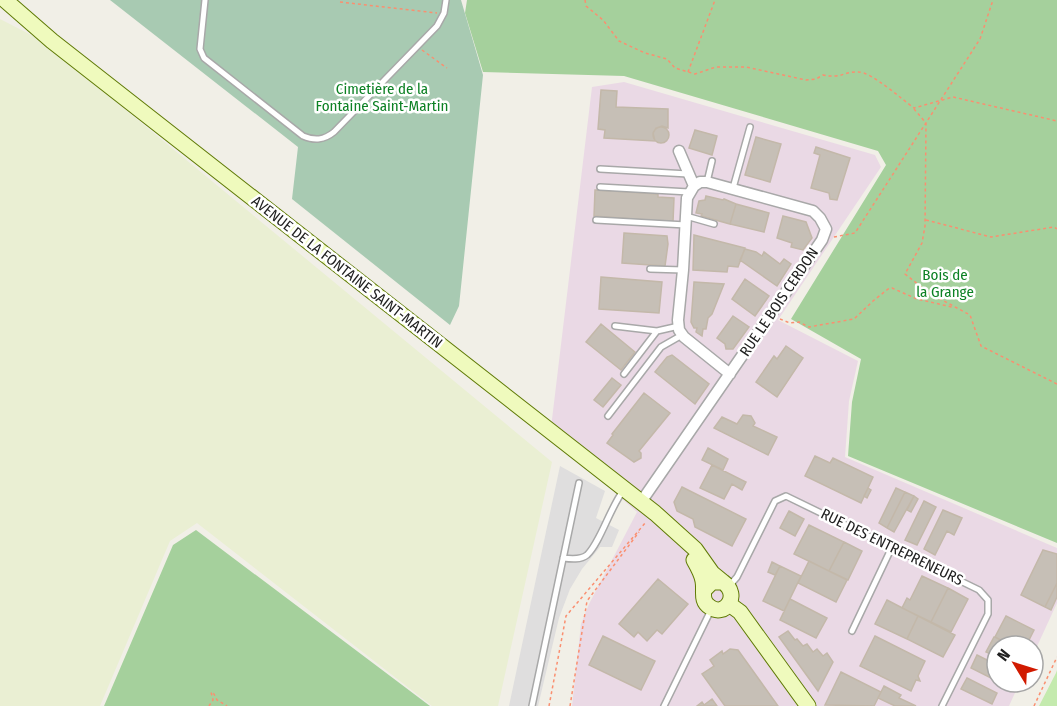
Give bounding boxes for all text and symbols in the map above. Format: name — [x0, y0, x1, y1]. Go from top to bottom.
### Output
park label: Cimetière de la Fontaine Saint-Martin — [316, 80, 448, 115]
street label: AVENUE DE LA FONTAINE SAINT-MARTIN — [248, 192, 446, 352]
street label: RUE LE BOIS CERDON — [736, 244, 822, 360]
park label: Bois de la Grange — [916, 266, 974, 301]
street label: RUE DES ENTREPRENEURS — [818, 505, 966, 589]
north arrow — [985, 634, 1045, 694]
text: N — [993, 645, 1014, 665]

